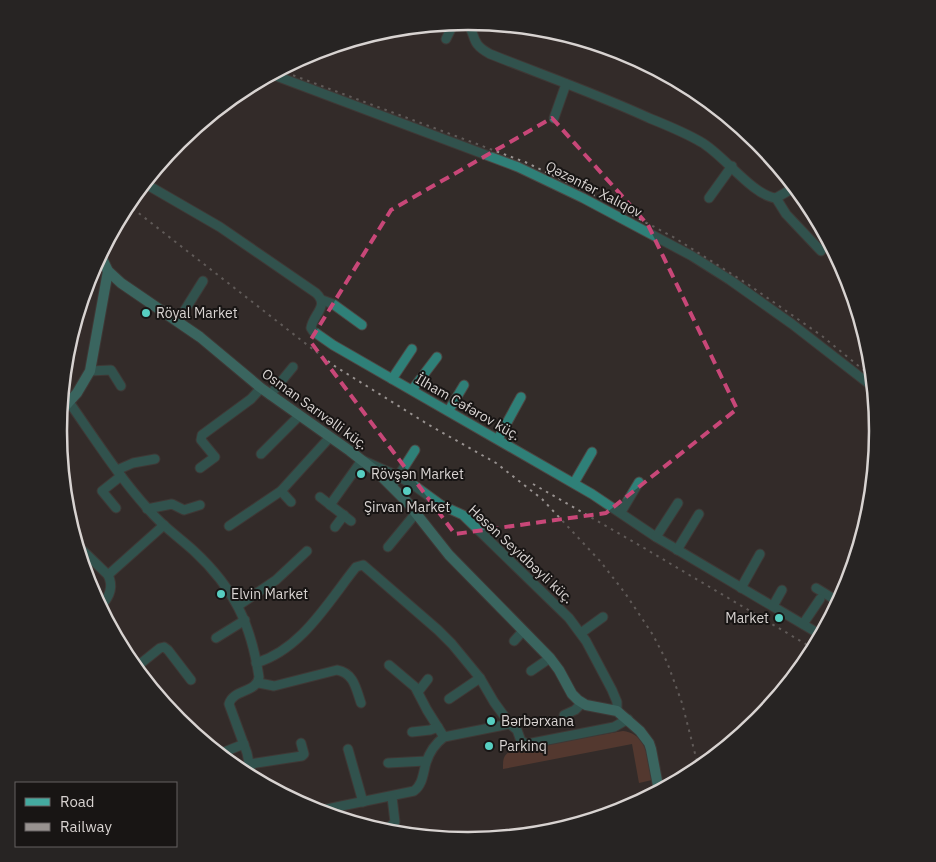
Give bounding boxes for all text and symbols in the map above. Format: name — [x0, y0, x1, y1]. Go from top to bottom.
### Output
street label: Qəzənfər Xalıqov — [543, 157, 645, 221]
place label: Röyal Market — [156, 304, 238, 322]
marker: Röyal Market — [140, 307, 152, 319]
street label: Osman Sarıvəlli küç. — [258, 364, 372, 454]
street label: İlham Cəfərov küç. — [412, 370, 524, 444]
place label: Rövşən Market — [371, 465, 464, 483]
marker: Rövşən Market — [355, 468, 367, 480]
marker: Şirvan Market — [401, 485, 413, 497]
place label: Şirvan Market — [364, 498, 450, 516]
street label: Həsən Seyidbəyli küç. — [465, 501, 577, 607]
place label: Elvin Market — [231, 585, 308, 603]
marker: Elvin Market — [215, 588, 227, 600]
place label: Market — [725, 609, 769, 627]
marker: Market — [773, 612, 785, 624]
place label: Bərbərxana — [501, 712, 574, 730]
marker: Bərbərxana — [485, 715, 497, 727]
place label: Parkinq — [499, 737, 547, 755]
marker: Parkinq — [483, 740, 495, 752]
legend — [15, 782, 178, 847]
text: Road — [60, 792, 95, 811]
text: Railway — [60, 817, 113, 836]

